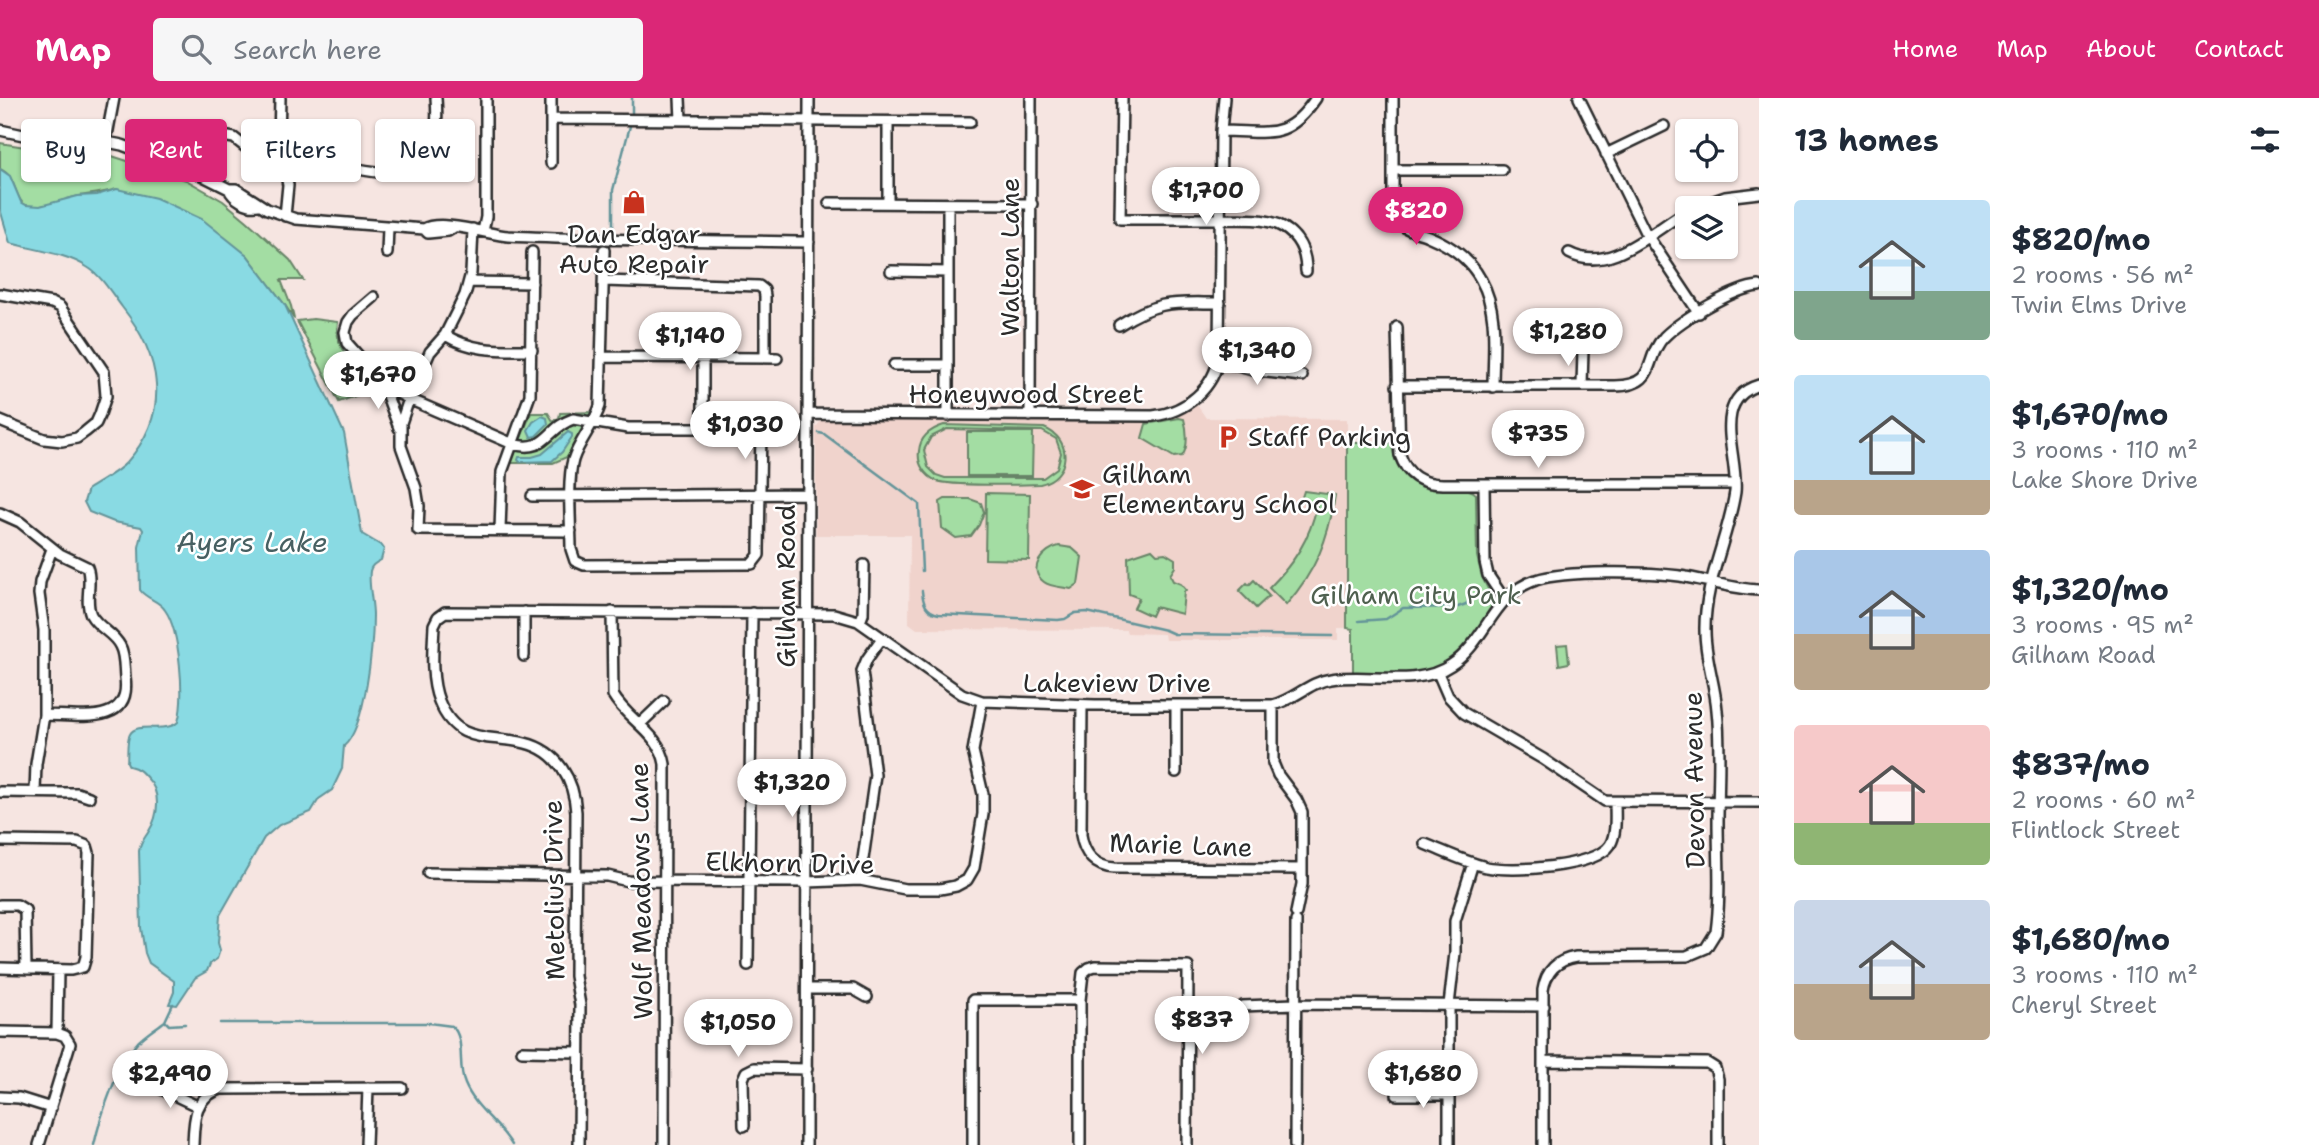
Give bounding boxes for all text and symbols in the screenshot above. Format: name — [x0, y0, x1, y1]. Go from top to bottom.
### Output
search box — [153, 18, 643, 81]
text: Map — [35, 27, 111, 72]
icon: search — [177, 30, 215, 68]
text: Search here — [233, 32, 382, 67]
text: Home — [1892, 33, 1958, 65]
text: Map — [1996, 33, 2048, 65]
text: About — [2086, 33, 2156, 65]
text: Contact — [2194, 33, 2284, 65]
chip: Buy — [21, 119, 111, 182]
chip: Rent — [125, 119, 227, 182]
chip: Filters — [241, 119, 361, 182]
chip: New — [375, 119, 475, 182]
map controls — [1675, 119, 1738, 259]
button: locate — [1675, 119, 1738, 182]
text: 13 homes — [1794, 120, 1939, 161]
icon: filters — [2246, 121, 2284, 159]
pin: $1,700 — [1149, 167, 1263, 227]
text: $1,700 — [1168, 175, 1244, 205]
street label: Walton Lane — [992, 177, 1027, 337]
shop icon: Dan Edgar Auto Repair — [620, 188, 648, 216]
pin: $820 — [1375, 188, 1457, 247]
text: $820 — [1384, 195, 1448, 225]
button: layers — [1675, 196, 1738, 259]
place label: Dan Edgar Auto Repair — [559, 216, 709, 281]
text: $820/mo — [2011, 219, 2151, 260]
icon: home — [1850, 228, 1934, 312]
text: 2 rooms · 56 m² — [2011, 260, 2194, 290]
text: Twin Elms Drive — [2011, 290, 2187, 320]
pin: $1,280 — [1511, 308, 1625, 368]
pin: $1,140 — [633, 313, 747, 372]
text: $1,280 — [1529, 316, 1607, 346]
text: $1,140 — [655, 320, 725, 350]
pin: $1,340 — [1200, 328, 1314, 387]
text: $1,340 — [1218, 335, 1296, 365]
pin: $1,670 — [321, 352, 435, 411]
text: $1,670 — [339, 359, 417, 389]
street label: Honeywood Street — [908, 376, 1144, 411]
text: $1,670/mo — [2011, 394, 2169, 435]
pin: $1,030 — [688, 402, 802, 461]
icon: home — [1850, 403, 1934, 487]
text: $1,030 — [706, 409, 784, 439]
pin: $735 — [1497, 410, 1579, 470]
text: $735 — [1508, 418, 1568, 448]
place label: Staff Parking — [1248, 419, 1411, 454]
parking icon: Staff Parking — [1214, 423, 1242, 451]
text: 3 rooms · 110 m² — [2011, 435, 2198, 465]
place label: Gilham Elementary School — [1102, 456, 1336, 521]
text: Lake Shore Drive — [2011, 465, 2198, 495]
school or university icon: Gilham Elementary School — [1068, 475, 1096, 503]
street label: Gilham Road — [768, 504, 803, 668]
water label: Ayers Lake — [176, 523, 328, 561]
text: $1,320/mo — [2011, 569, 2169, 610]
park label: Gilham City Park — [1310, 577, 1522, 612]
icon: home — [1850, 578, 1934, 662]
text: 3 rooms · 95 m² — [2011, 610, 2194, 640]
text: Gilham Road — [2011, 640, 2155, 670]
street label: Lakeview Drive — [1023, 665, 1211, 700]
street label: Devon Avenue — [1674, 691, 1713, 869]
text: $837/mo — [2011, 744, 2150, 785]
icon: home — [1850, 753, 1934, 837]
pin: $1,320 — [735, 760, 849, 819]
street label: Wolf Meadows Lane — [621, 762, 660, 1020]
text: $1,320 — [753, 767, 831, 797]
text: 2 rooms · 60 m² — [2011, 785, 2196, 815]
street label: Metolius Drive — [534, 800, 573, 981]
text: Flintlock Street — [2011, 815, 2180, 845]
street label: Marie Lane — [1109, 825, 1253, 864]
street label: Elkhorn Drive — [705, 844, 875, 881]
text: $1,680/mo — [2011, 919, 2170, 960]
icon: home — [1850, 928, 1934, 1012]
text: 3 rooms · 110 m² — [2011, 960, 2198, 990]
text: Cheryl Street — [2011, 990, 2157, 1020]
pin: $837 — [1161, 996, 1243, 1056]
pin: $1,050 — [681, 1000, 795, 1059]
text: $837 — [1171, 1004, 1233, 1034]
text: $1,050 — [700, 1007, 776, 1037]
pin: $2,490 — [113, 1051, 227, 1110]
pin: $1,680 — [1366, 1051, 1480, 1110]
text: $2,490 — [128, 1058, 212, 1088]
text: $1,680 — [1384, 1058, 1462, 1088]

